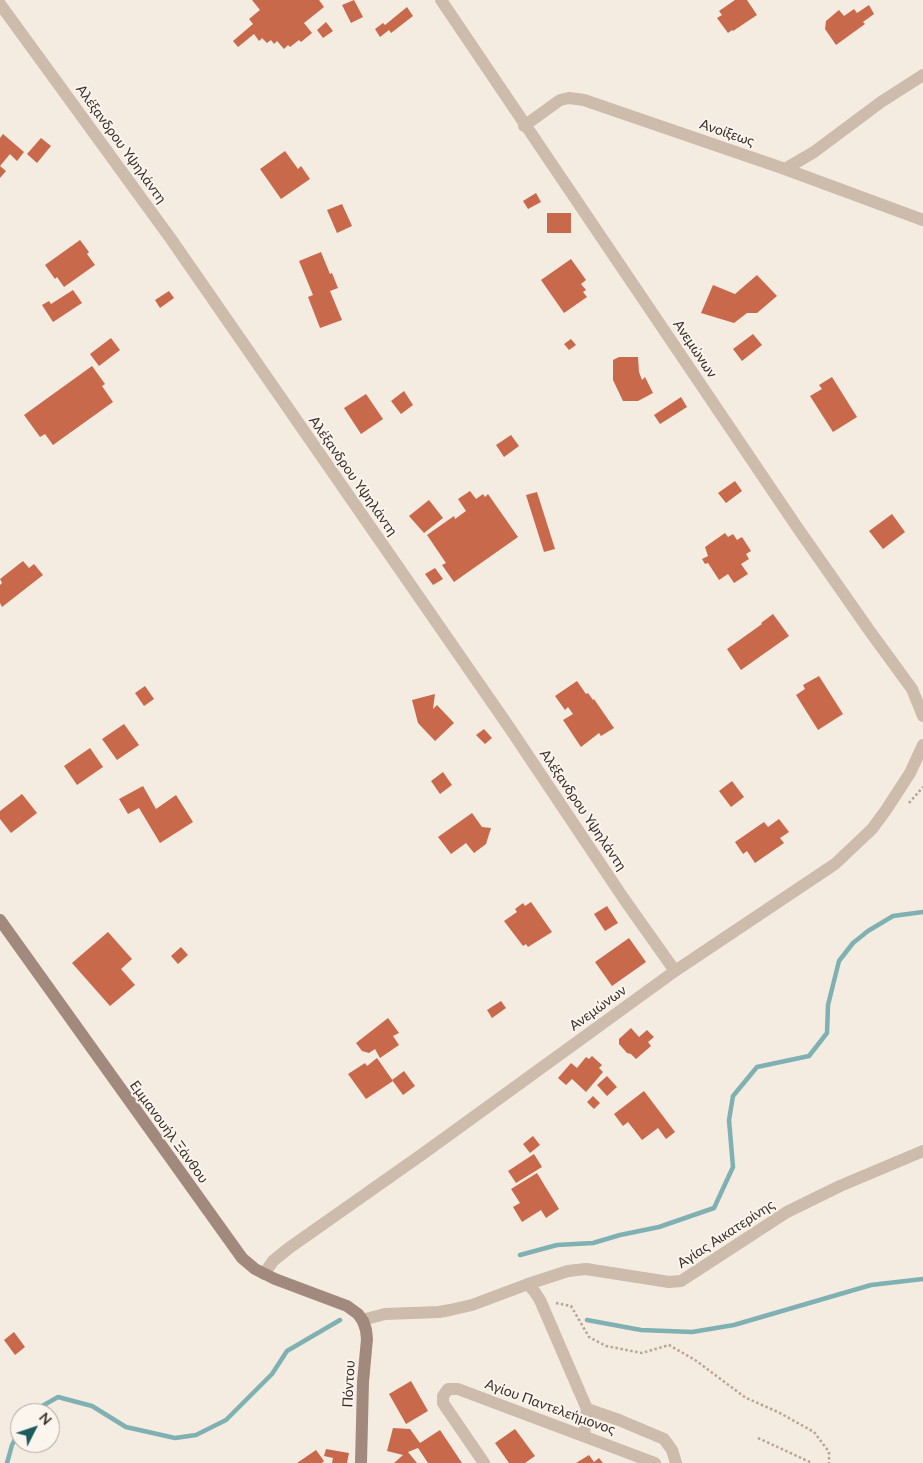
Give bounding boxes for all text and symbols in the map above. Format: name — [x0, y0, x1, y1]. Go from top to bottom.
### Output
street label: Αλέξανδρου Υψηλάντη — [72, 81, 170, 207]
street label: Ανοίξεως — [698, 116, 756, 150]
street label: Ανεμώνων — [670, 317, 720, 381]
street label: Αλέξανδρου Υψηλάντη — [305, 413, 401, 539]
street label: Αλέξανδρου Υψηλάντη — [536, 746, 630, 874]
street label: Ανεμώνων — [566, 982, 630, 1034]
street label: Εμμανουήλ Ξάνθου — [126, 1077, 212, 1187]
street label: Αγίας Αικατερίνης — [674, 1196, 778, 1272]
street label: Πόντου — [339, 1360, 359, 1408]
street label: Αγίου Παντελεήμονος — [483, 1376, 617, 1438]
north arrow — [10, 1403, 60, 1453]
text: N — [36, 1409, 56, 1428]

